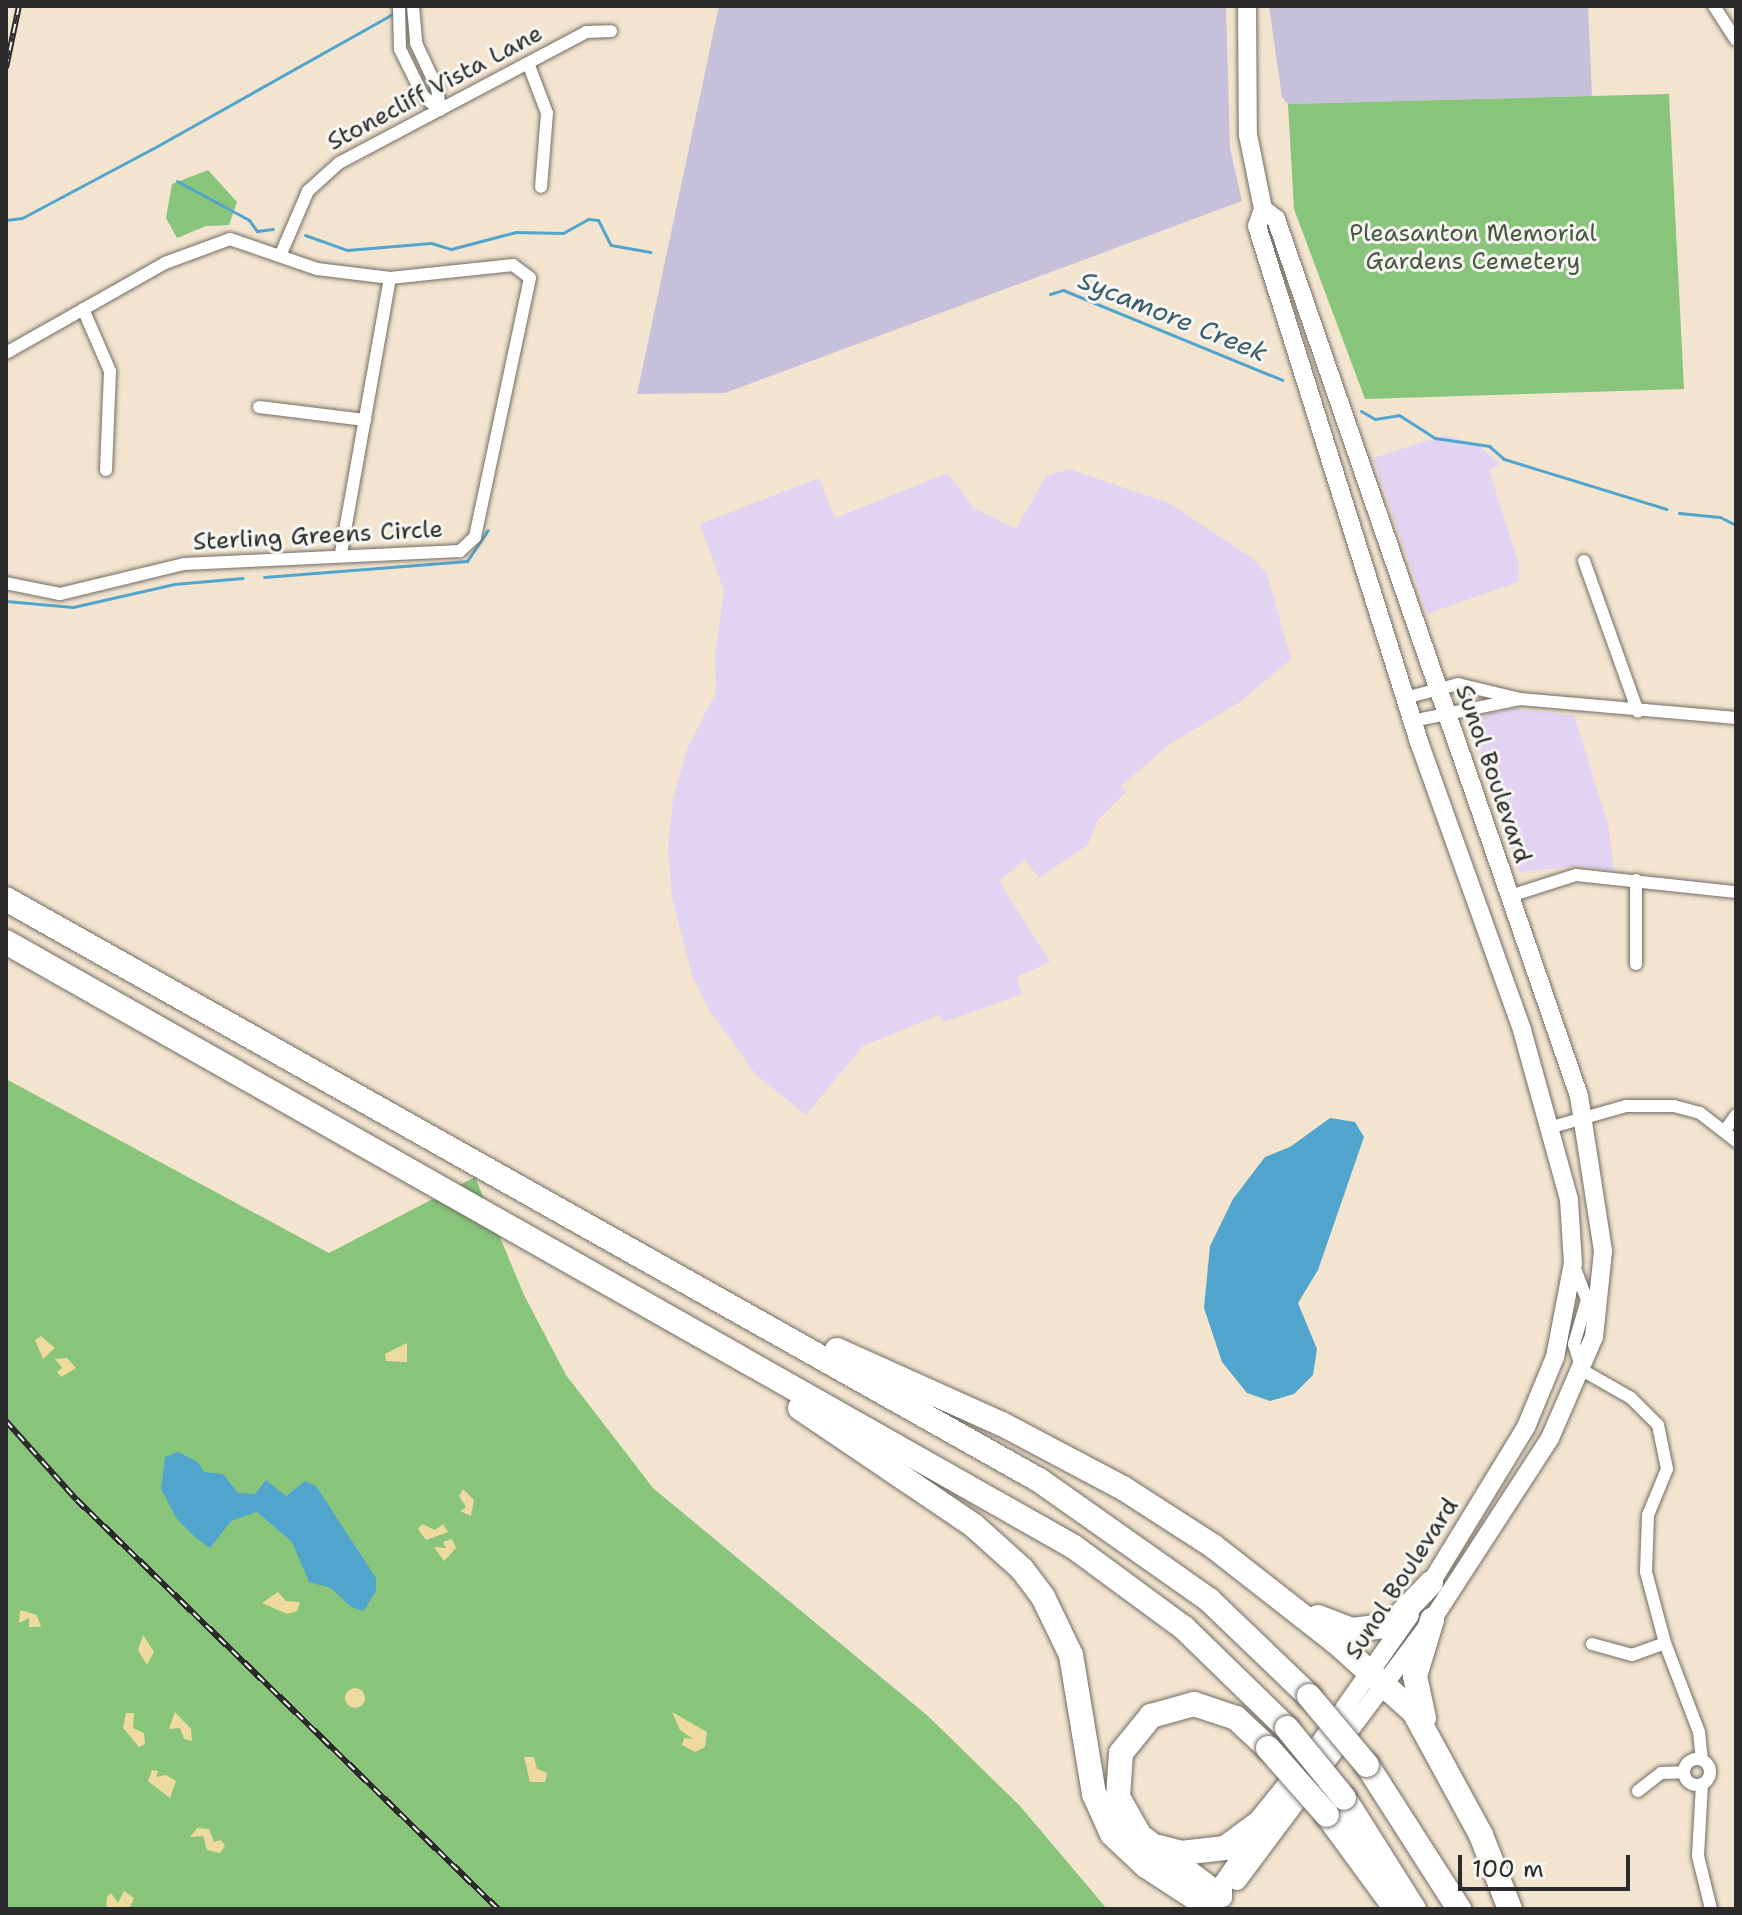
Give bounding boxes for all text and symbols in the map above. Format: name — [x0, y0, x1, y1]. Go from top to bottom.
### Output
street label: Stonecliff Vista Lane — [322, 19, 548, 157]
park label: Pleasanton Memorial Gardens Cemetery — [1349, 220, 1597, 276]
water label: Sycamore Creek — [1074, 264, 1272, 368]
street label: Sterling Greens Circle — [192, 515, 444, 557]
street label: Sunol Boulevard — [1449, 681, 1537, 867]
street label: Sunol Boulevard — [1339, 1493, 1465, 1665]
scale bar — [1462, 1839, 1634, 1889]
text: 100 m — [1472, 1853, 1544, 1885]

